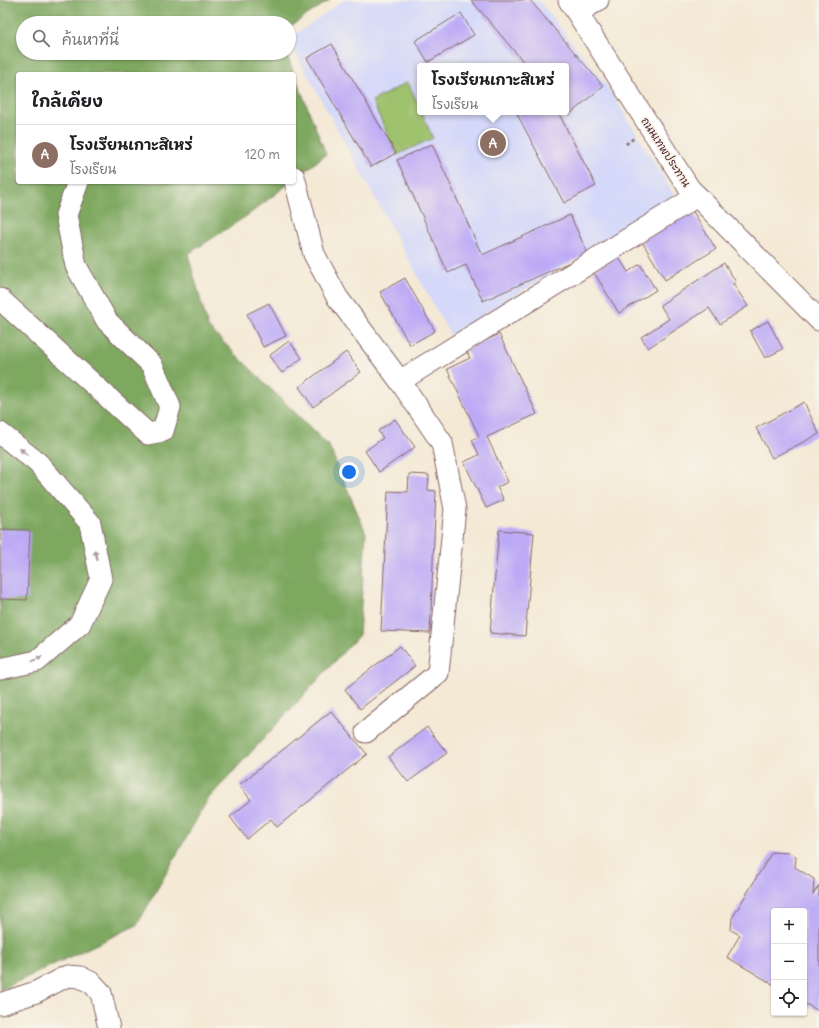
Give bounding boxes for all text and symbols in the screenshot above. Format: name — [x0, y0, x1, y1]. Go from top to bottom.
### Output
search box — [16, 16, 296, 60]
icon: search — [30, 27, 52, 49]
text: ค้นหาที่นี่ — [62, 30, 119, 49]
popup — [417, 63, 569, 115]
text: โรงเรียนเกาะสิเหร่ — [432, 70, 554, 89]
text: ใกล้เคียง — [32, 90, 103, 112]
text: โรงเรียน — [432, 96, 478, 113]
street label: ถนนเทพประทาน — [638, 114, 694, 190]
pin: A — [480, 128, 506, 158]
text: โรงเรียนเกาะสิเหร่ — [70, 135, 193, 154]
text: A — [41, 146, 49, 163]
text: 120 m — [245, 146, 280, 163]
text: โรงเรียน — [70, 161, 116, 178]
one-way arrow — [18, 448, 29, 456]
your location — [339, 462, 359, 482]
one-way arrow — [93, 549, 99, 561]
one-way arrow — [31, 656, 43, 662]
map controls — [771, 908, 807, 1016]
button: + — [771, 908, 807, 944]
button: − — [771, 944, 807, 980]
button: locate — [771, 980, 807, 1016]

